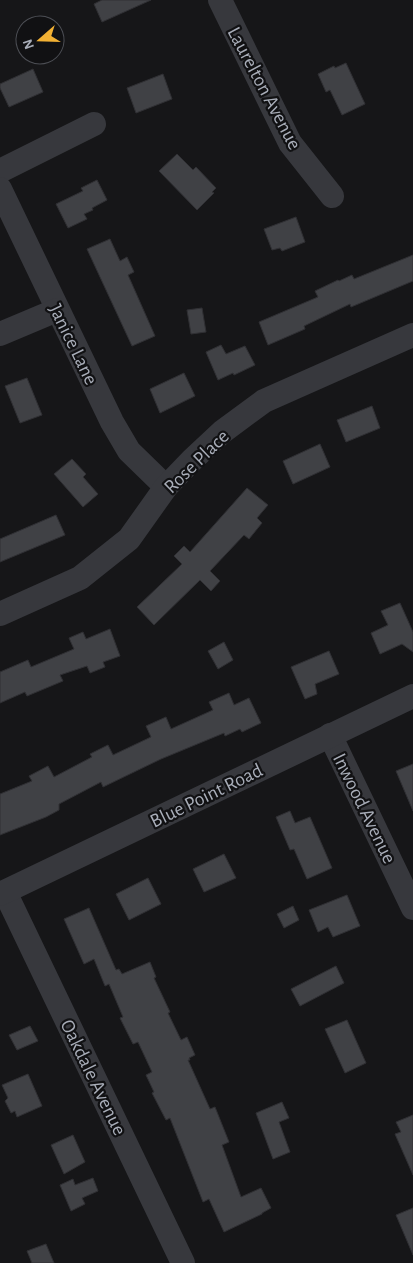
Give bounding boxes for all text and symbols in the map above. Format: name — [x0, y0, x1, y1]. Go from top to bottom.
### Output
north arrow — [15, 15, 65, 65]
street label: Laurelton Avenue — [223, 24, 305, 153]
text: N — [20, 37, 37, 51]
street label: Janice Lane — [45, 301, 101, 388]
street label: Rose Place — [160, 426, 233, 497]
street label: Inwood Avenue — [329, 750, 399, 867]
street label: Blue Point Road — [147, 760, 266, 832]
street label: Oakdale Avenue — [56, 1016, 130, 1138]

